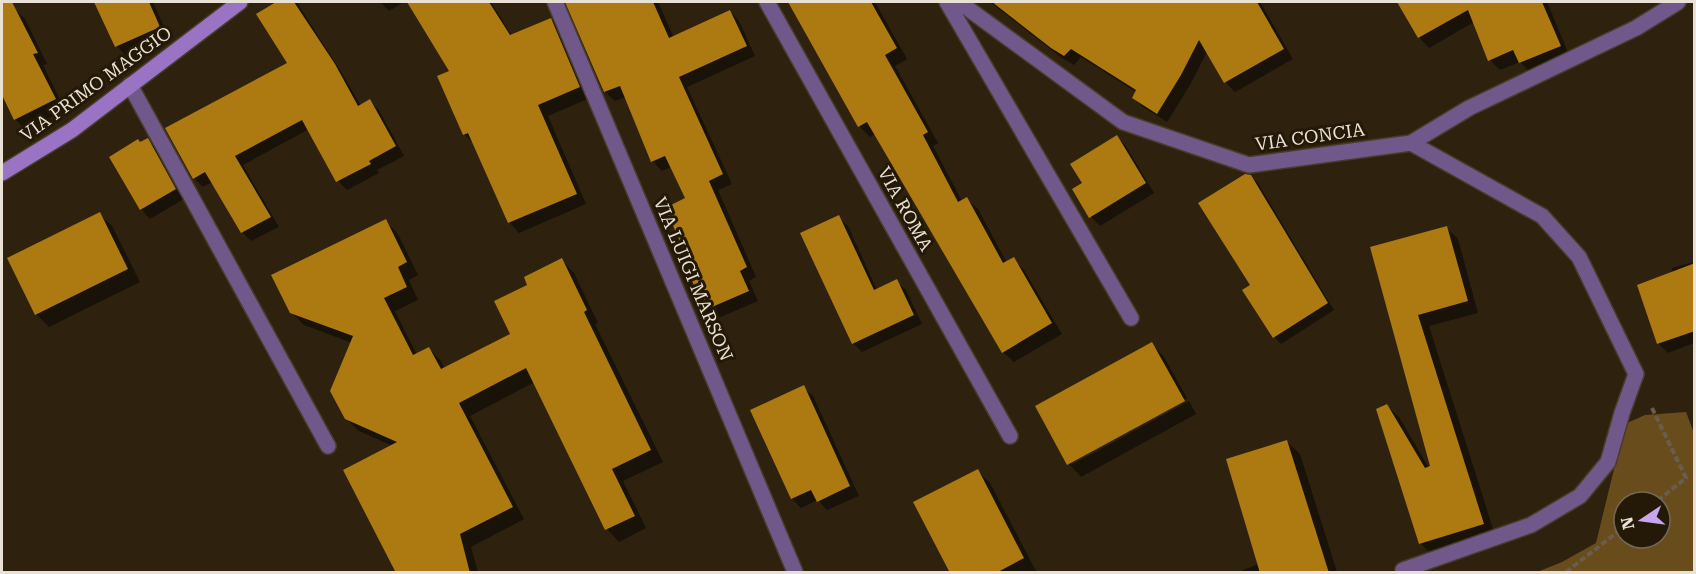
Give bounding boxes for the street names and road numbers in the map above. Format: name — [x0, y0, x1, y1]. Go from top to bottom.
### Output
street label: VIA PRIMO MAGGIO — [16, 22, 175, 145]
street label: VIA CONCIA — [1254, 118, 1366, 155]
street label: VIA ROMA — [874, 163, 937, 255]
street label: VIA LUIGI MARSON — [649, 194, 737, 364]

